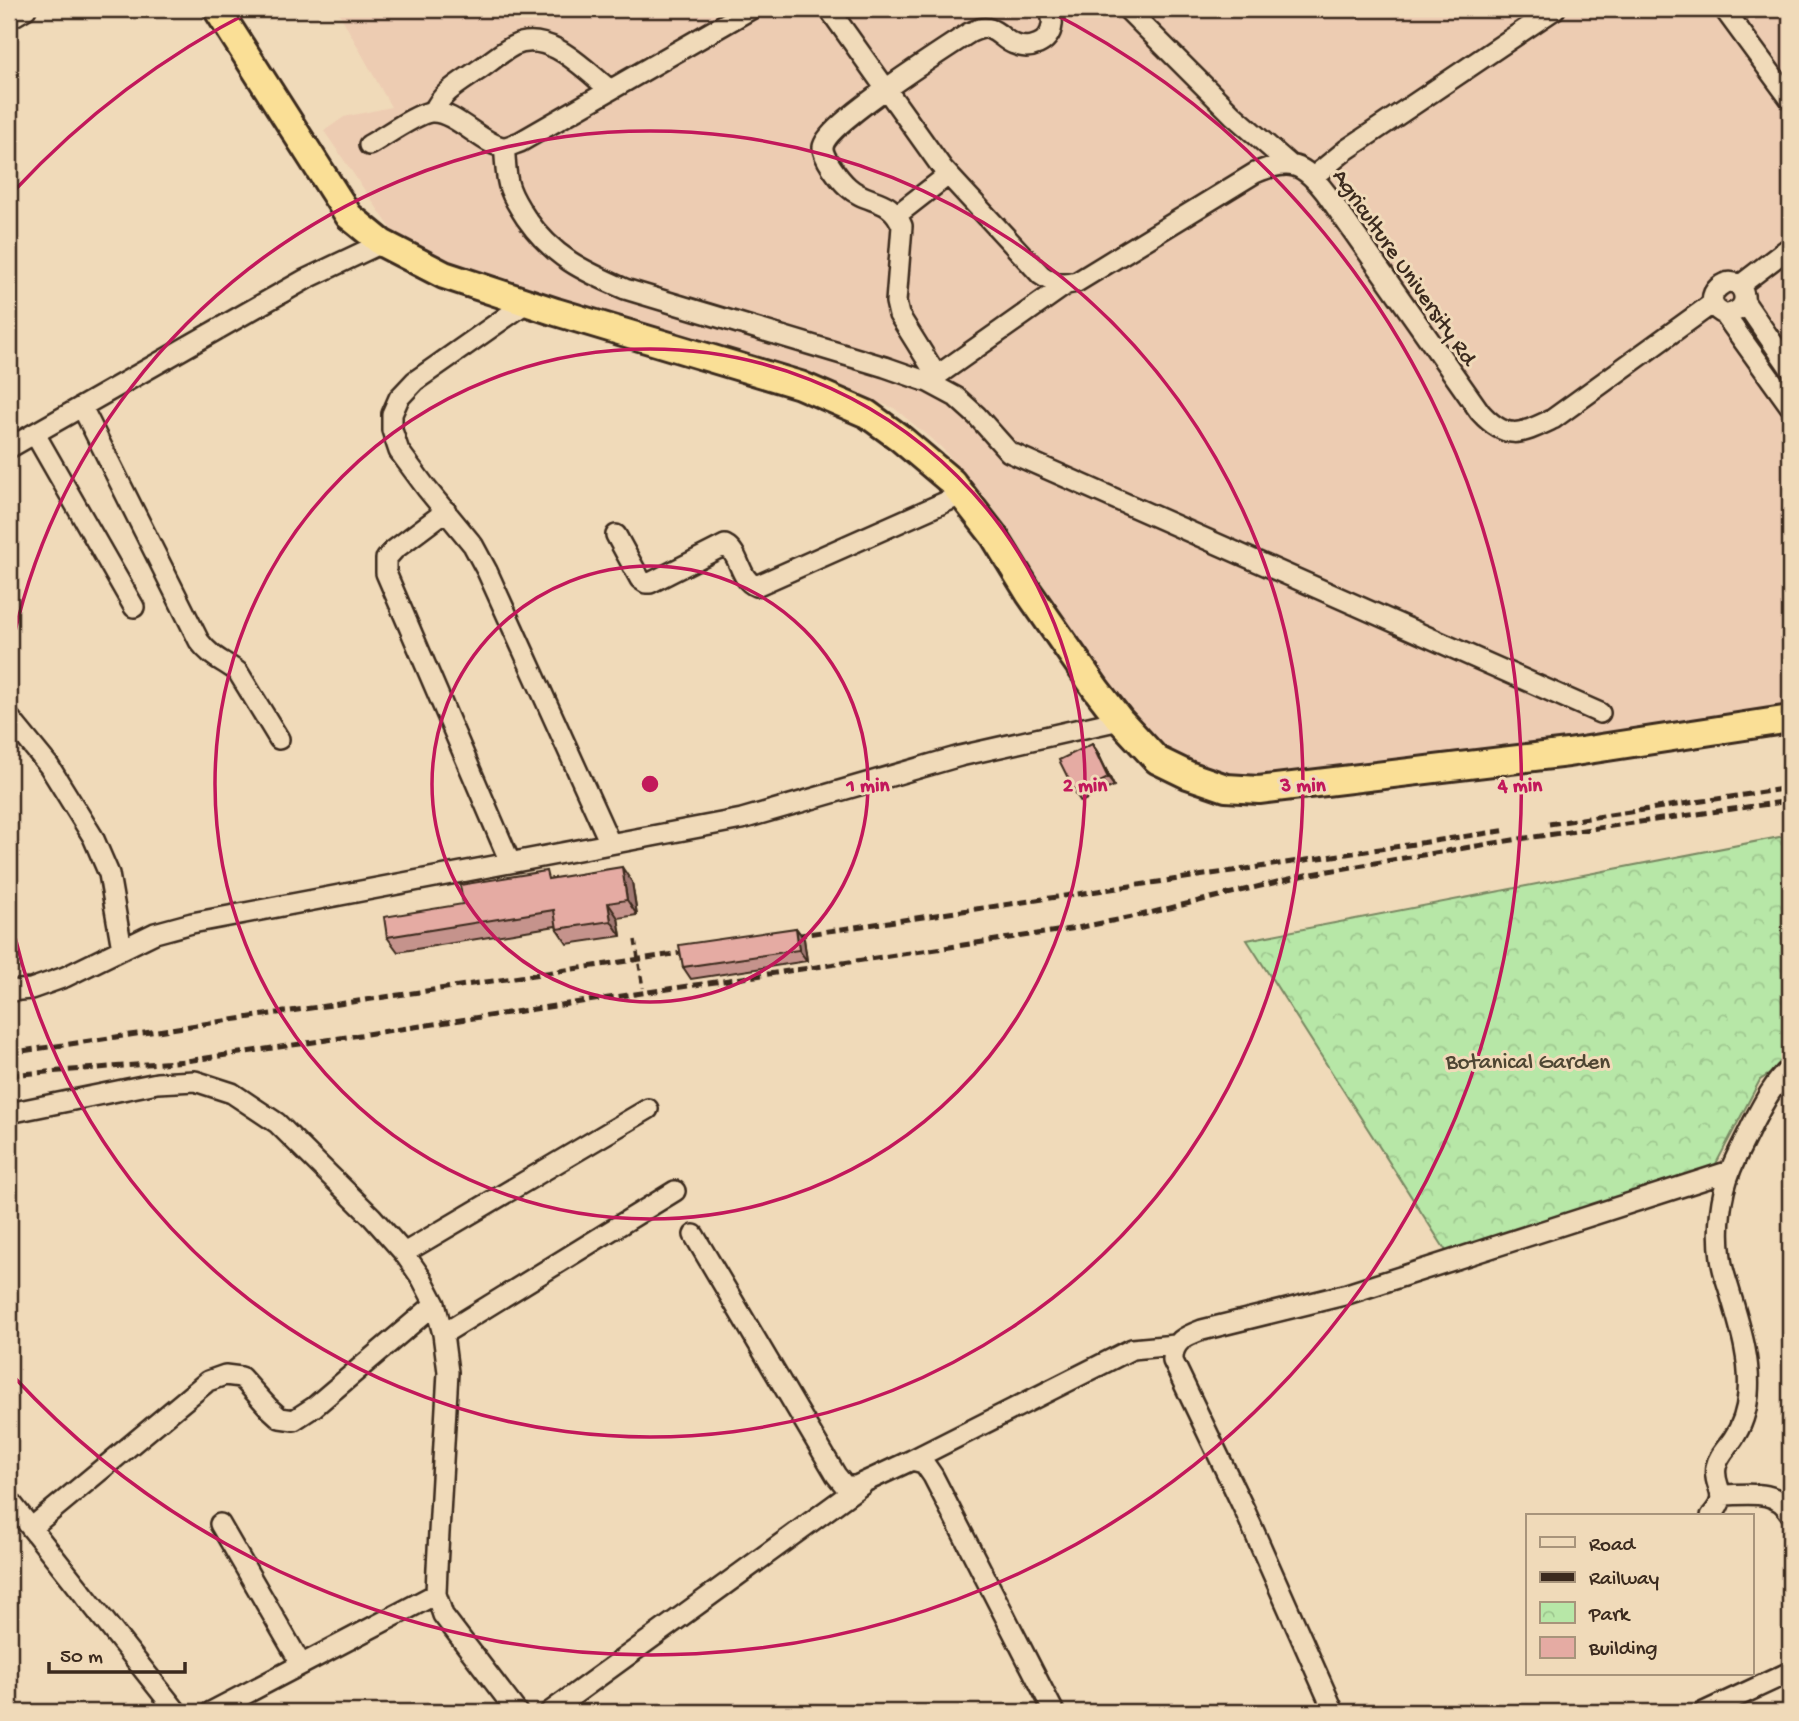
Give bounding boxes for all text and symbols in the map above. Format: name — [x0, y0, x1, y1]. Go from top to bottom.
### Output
street label: Agriculture University Rd — [1325, 165, 1482, 373]
centre of rings — [638, 772, 662, 796]
text: 1 min — [846, 775, 890, 800]
text: 2 min — [1063, 775, 1108, 800]
text: 3 min — [1279, 775, 1327, 800]
text: 4 min — [1497, 775, 1543, 800]
park label: Botanical Garden — [1445, 1050, 1610, 1077]
legend — [1526, 1514, 1754, 1676]
text: Road — [1589, 1534, 1637, 1559]
text: Railway — [1589, 1568, 1659, 1593]
text: Park — [1588, 1604, 1632, 1629]
scale bar — [49, 1630, 186, 1674]
text: Building — [1588, 1638, 1658, 1663]
text: 50 m — [60, 1646, 103, 1671]

